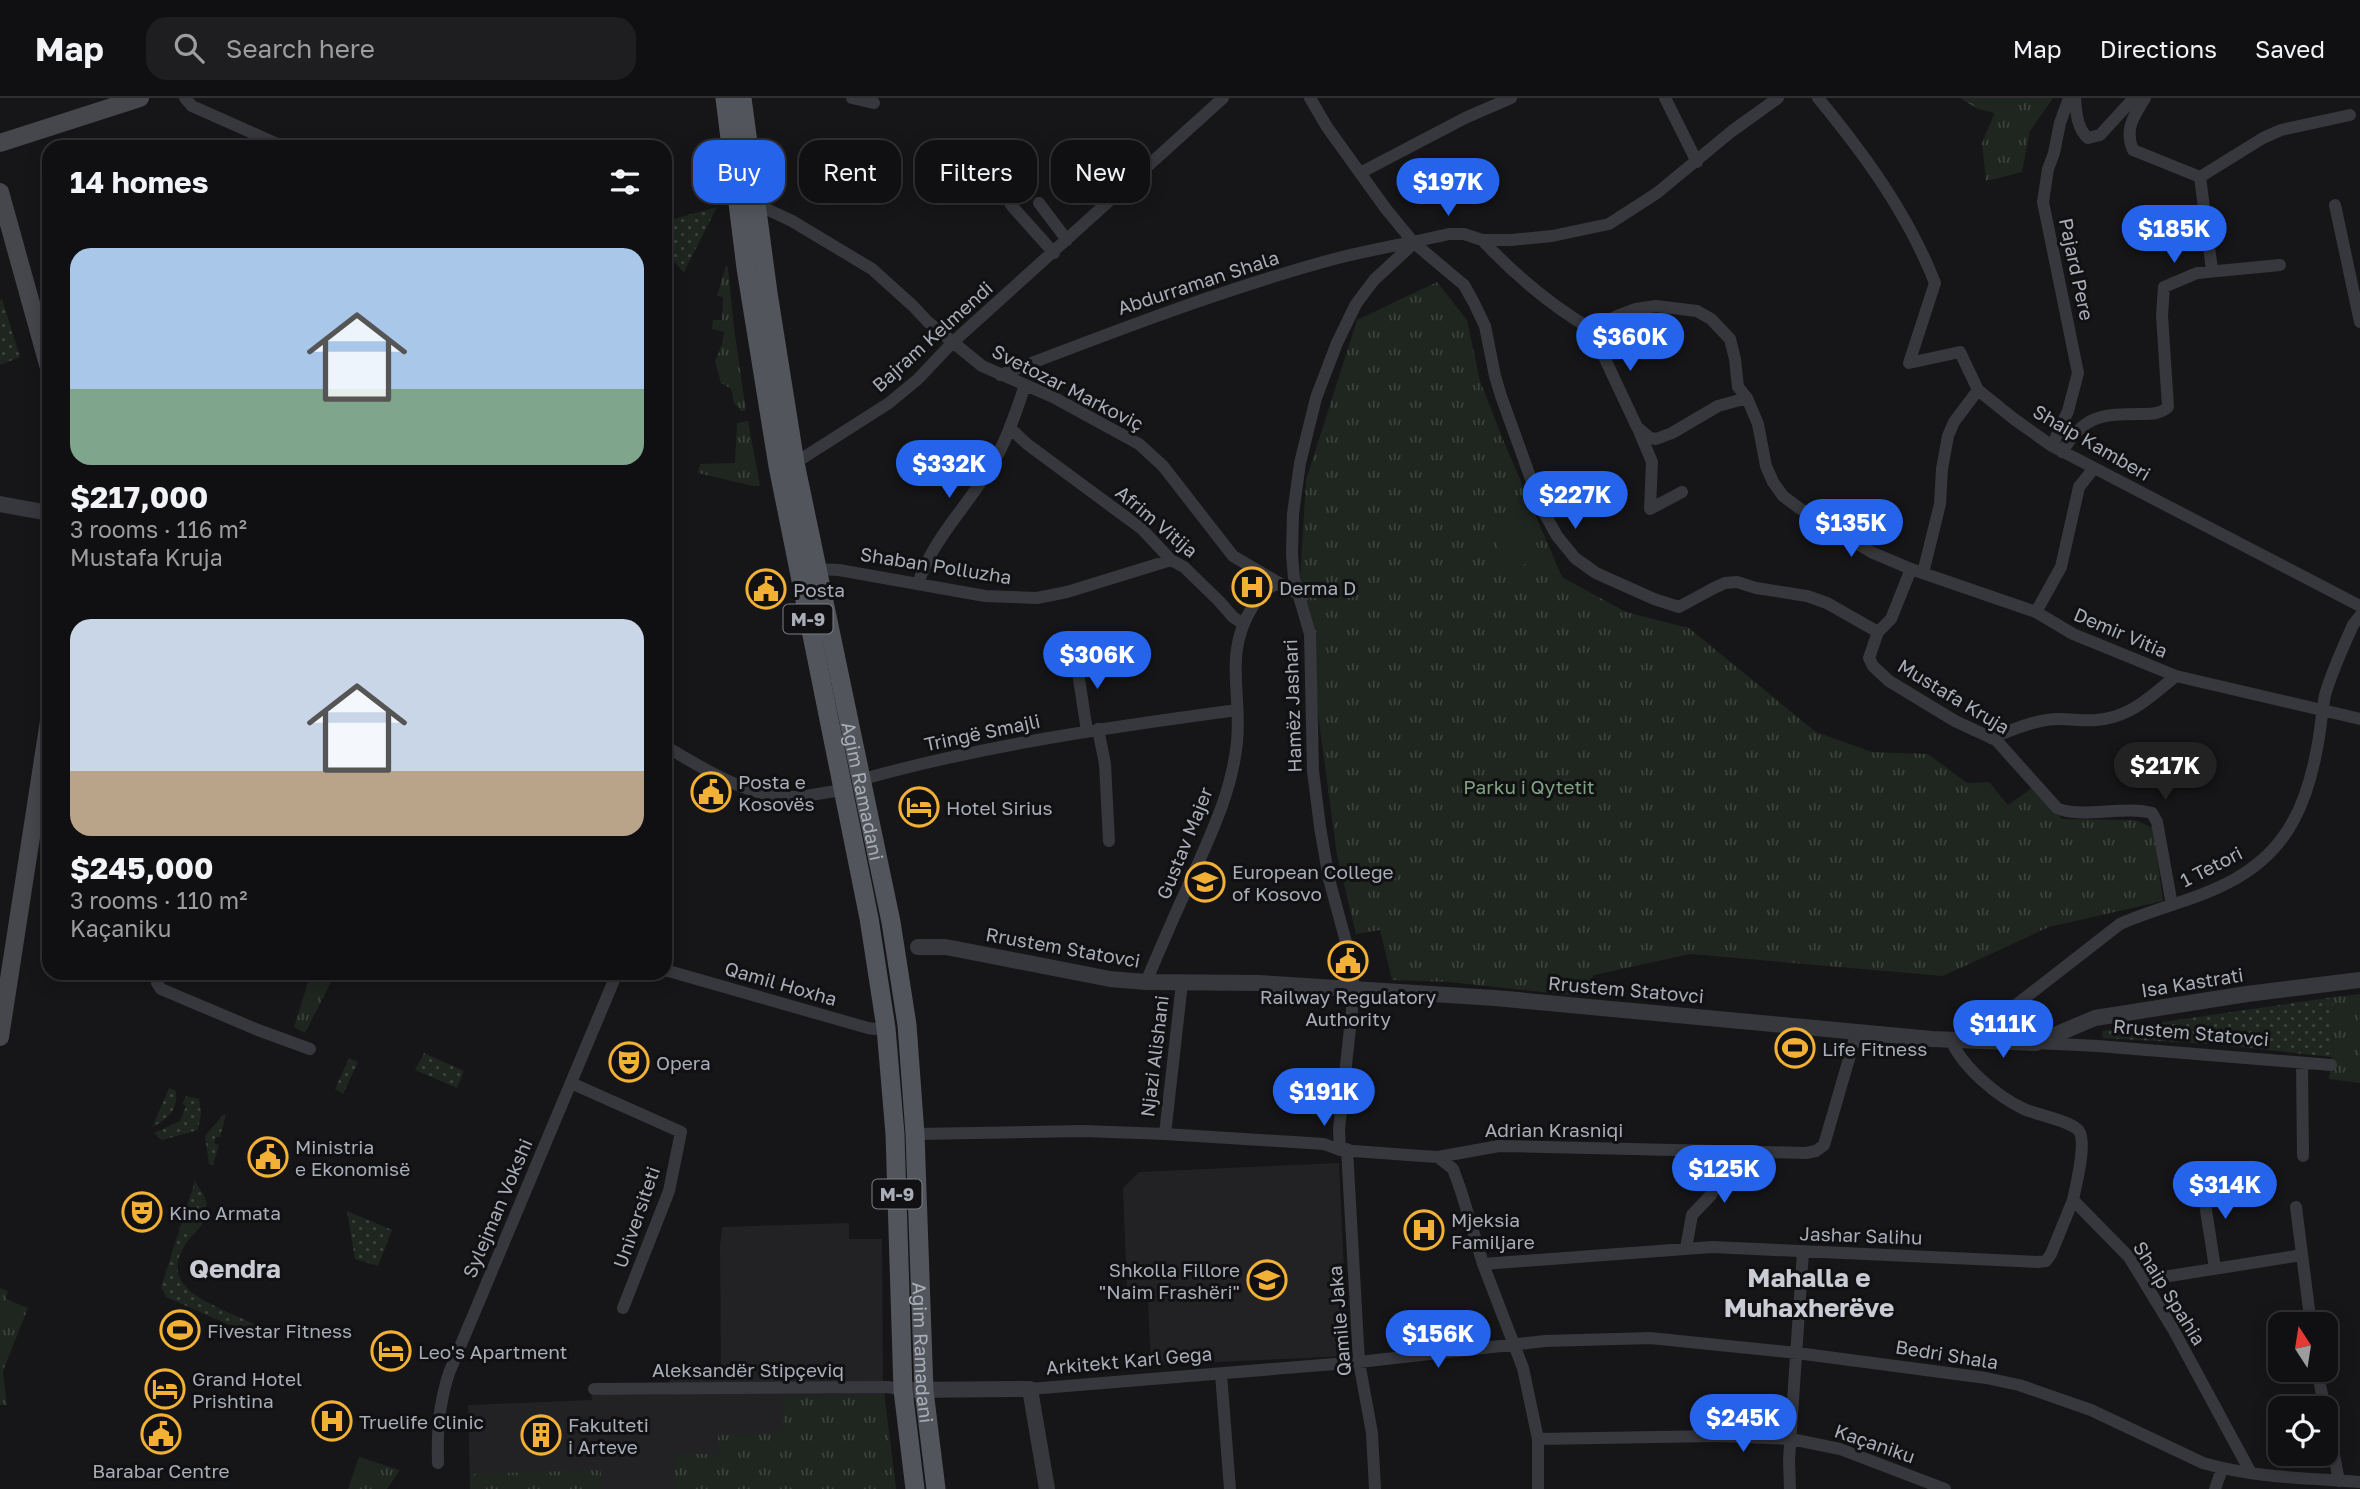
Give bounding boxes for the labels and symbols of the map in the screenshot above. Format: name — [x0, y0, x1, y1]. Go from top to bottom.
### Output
pin: $197K — [1399, 158, 1497, 218]
pin: $185K — [2125, 206, 2223, 265]
street label: Pajard Pere — [2055, 216, 2099, 322]
street label: Abdurraman Shala — [1114, 245, 1282, 319]
street label: Bajram Kelmendi — [867, 276, 997, 396]
pin: $360K — [1581, 314, 1679, 373]
street label: Svetozar Markoviç — [988, 339, 1148, 435]
street label: Shaip Kamberi — [2029, 399, 2155, 485]
pin: $332K — [900, 440, 998, 500]
pin: $227K — [1526, 472, 1624, 531]
street label: Afrim Vitija — [1111, 480, 1203, 562]
pin: $135K — [1802, 500, 1900, 559]
street label: Shaban Polluzha — [859, 542, 1013, 588]
hospital icon: Derma D — [1231, 566, 1273, 608]
public building icon: Posta — [745, 568, 787, 610]
place label: Derma D — [1279, 576, 1356, 599]
place label: Posta — [793, 578, 845, 601]
street label: Demir Vitia — [2071, 602, 2171, 662]
road number: M-9 — [784, 604, 832, 634]
pin: $306K — [1048, 632, 1146, 691]
street label: Hamëz Jashari — [1278, 639, 1306, 773]
street label: Mustafa Kruja — [1894, 654, 2014, 738]
street label: Tringë Smajli — [922, 709, 1042, 755]
street label: Agim Ramadani — [838, 720, 889, 863]
pin: $217K — [2116, 742, 2214, 802]
place label: Posta e Kosovës — [738, 770, 815, 815]
public building icon: Posta e Kosovës — [690, 771, 732, 813]
park label: Parku i Qytetit — [1463, 775, 1595, 798]
street label: Gustav Majer — [1151, 783, 1217, 902]
hotel icon: Hotel Sirius — [898, 786, 940, 828]
place label: Hotel Sirius — [946, 796, 1053, 819]
street label: 1 Tetori — [2176, 841, 2246, 891]
place label: European College of Kosovo — [1232, 860, 1394, 905]
school or university icon: European College of Kosovo — [1184, 861, 1226, 903]
street label: Rrustem Statovci — [984, 922, 1142, 972]
public building icon: Railway Regulatory Authority — [1327, 940, 1369, 982]
street label: Qamil Hoxha — [722, 956, 840, 1010]
street label: Isa Kastrati — [2139, 963, 2245, 1001]
street label: Rrustem Statovci — [1547, 971, 1705, 1007]
place label: Railway Regulatory Authority — [1260, 985, 1437, 1030]
street label: Njazi Alishani — [1135, 994, 1173, 1118]
pin: $111K — [1954, 1000, 2052, 1060]
street label: Rrustem Statovci — [2112, 1014, 2270, 1050]
sports icon: Life Fitness — [1774, 1027, 1816, 1069]
place label: Life Fitness — [1822, 1037, 1927, 1060]
theatre icon: Opera — [608, 1041, 650, 1083]
place label: Opera — [656, 1051, 711, 1074]
pin: $191K — [1275, 1068, 1373, 1128]
street label: Adrian Krasniqi — [1485, 1118, 1623, 1141]
place label: Ministria e Ekonomisë — [295, 1135, 410, 1180]
street label: Sylejman Vokshi — [457, 1135, 537, 1281]
public building icon: Ministria e Ekonomisë — [247, 1136, 289, 1178]
pin: $125K — [1675, 1146, 1773, 1205]
pin: $314K — [2176, 1162, 2274, 1221]
street label: Universiteti — [608, 1163, 664, 1271]
road number: M-9 — [872, 1180, 922, 1209]
theatre icon: Kino Armata — [121, 1191, 163, 1233]
place label: Kino Armata — [169, 1201, 281, 1224]
place label: Mjeksia Familjare — [1451, 1208, 1535, 1253]
hospital icon: Mjeksia Familjare — [1403, 1209, 1445, 1251]
street label: Jashar Salihu — [1799, 1221, 1923, 1249]
street label: Shaip Spahia — [2129, 1237, 2211, 1349]
district label: Qendra — [189, 1253, 281, 1284]
place label: Shkolla Fillore "Naim Frashëri" — [1099, 1258, 1240, 1303]
school or university icon: Shkolla Fillore "Naim Frashëri" — [1246, 1259, 1288, 1301]
district label: Mahalla e Muhaxherëve — [1724, 1262, 1894, 1323]
street label: Qamile Jaka — [1323, 1265, 1355, 1377]
street label: Agim Ramadani — [909, 1282, 939, 1424]
sports icon: Fivestar Fitness — [159, 1309, 201, 1351]
pin: $156K — [1389, 1310, 1487, 1370]
north arrow — [2268, 1312, 2338, 1382]
place label: Fivestar Fitness — [207, 1319, 352, 1342]
hotel icon: Leo's Apartment — [370, 1330, 412, 1372]
street label: Bedri Shala — [1894, 1334, 2000, 1374]
place label: Leo's Apartment — [418, 1340, 567, 1363]
street label: Arkitekt Karl Gega — [1045, 1341, 1213, 1379]
street label: Aleksandër Stipçeviq — [652, 1358, 844, 1381]
place label: Grand Hotel Prishtina — [192, 1367, 302, 1412]
hotel icon: Grand Hotel Prishtina — [144, 1368, 186, 1410]
pin: $245K — [1694, 1394, 1792, 1454]
hospital icon: Truelife Clinic — [311, 1400, 353, 1442]
place label: Truelife Clinic — [359, 1410, 484, 1433]
public building icon: Barabar Centre — [140, 1413, 182, 1455]
place label: Fakulteti i Arteve — [568, 1413, 649, 1458]
building icon: Fakulteti i Arteve — [520, 1414, 562, 1456]
street label: Kaçaniku — [1832, 1418, 1918, 1468]
place label: Barabar Centre — [92, 1459, 230, 1482]

